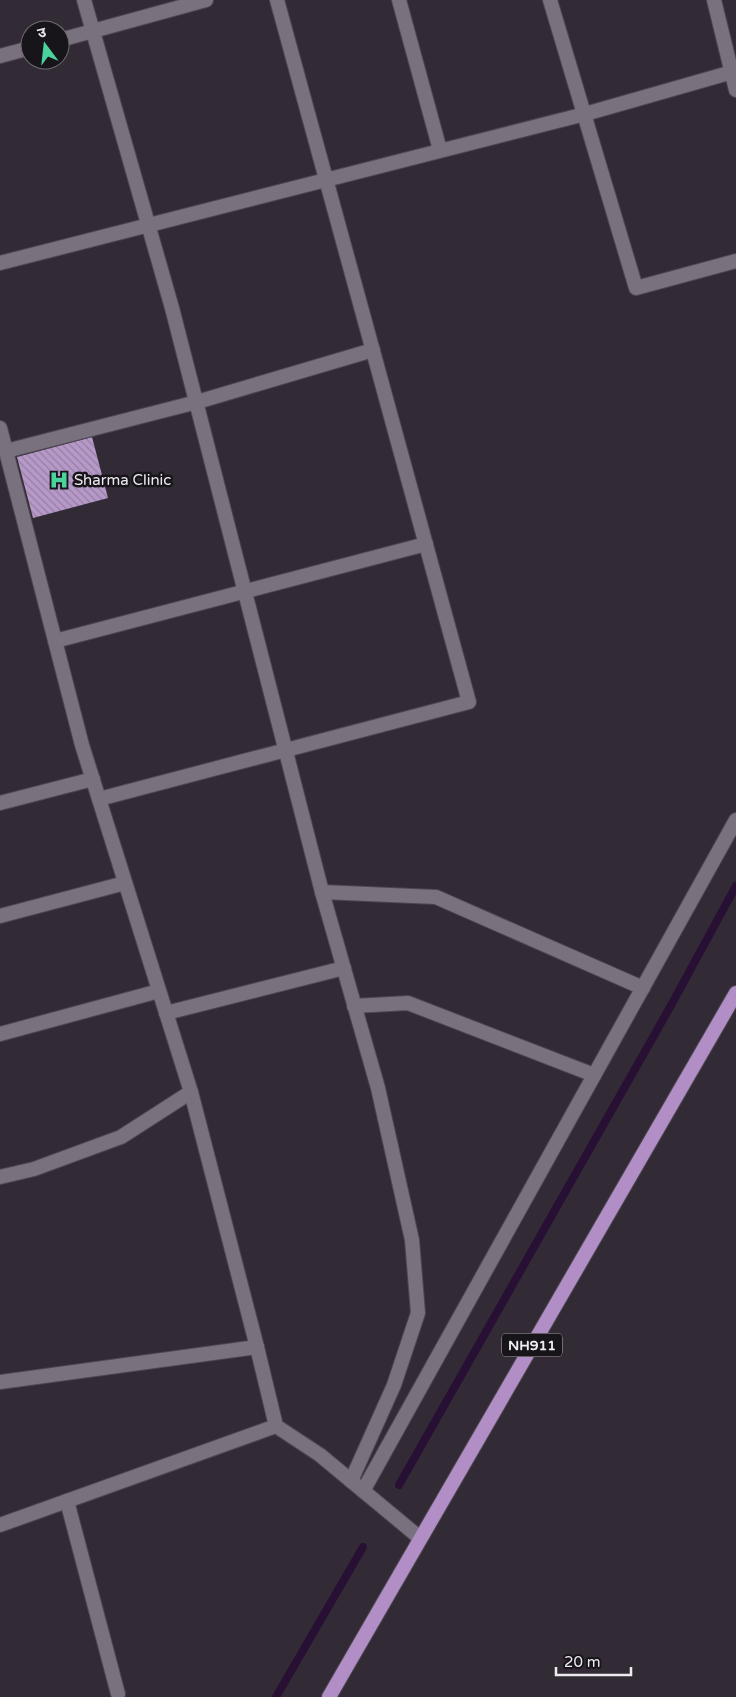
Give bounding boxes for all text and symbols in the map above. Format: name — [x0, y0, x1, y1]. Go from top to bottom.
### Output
north arrow — [20, 20, 70, 70]
text: उ — [36, 23, 49, 42]
hospital icon: Sharma Clinic — [48, 469, 70, 491]
place label: Sharma Clinic — [74, 471, 171, 489]
road number: NH911 — [502, 1334, 562, 1356]
scale bar — [556, 1644, 631, 1676]
text: 20 m — [564, 1653, 601, 1671]

